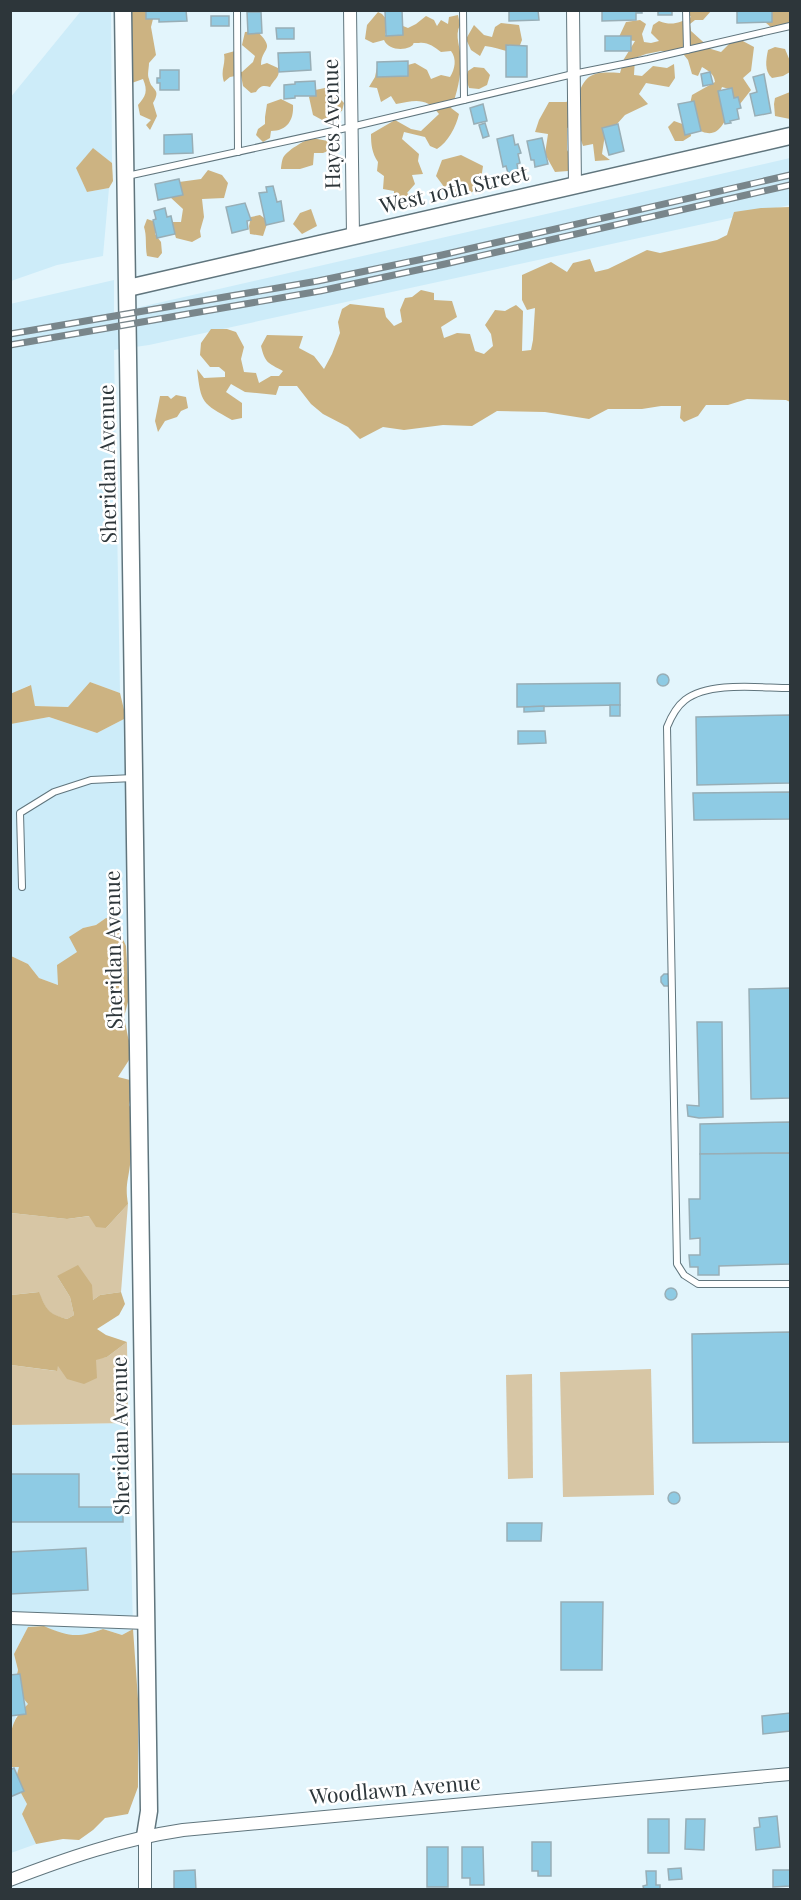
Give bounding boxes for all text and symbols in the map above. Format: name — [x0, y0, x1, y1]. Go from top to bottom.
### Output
street label: Hayes Avenue — [315, 59, 345, 189]
street label: West 10th Street — [376, 157, 531, 219]
street label: Sheridan Avenue — [91, 384, 121, 544]
street label: Sheridan Avenue — [97, 870, 127, 1030]
street label: Sheridan Avenue — [104, 1356, 134, 1516]
street label: Woodlawn Avenue — [307, 1767, 482, 1810]

